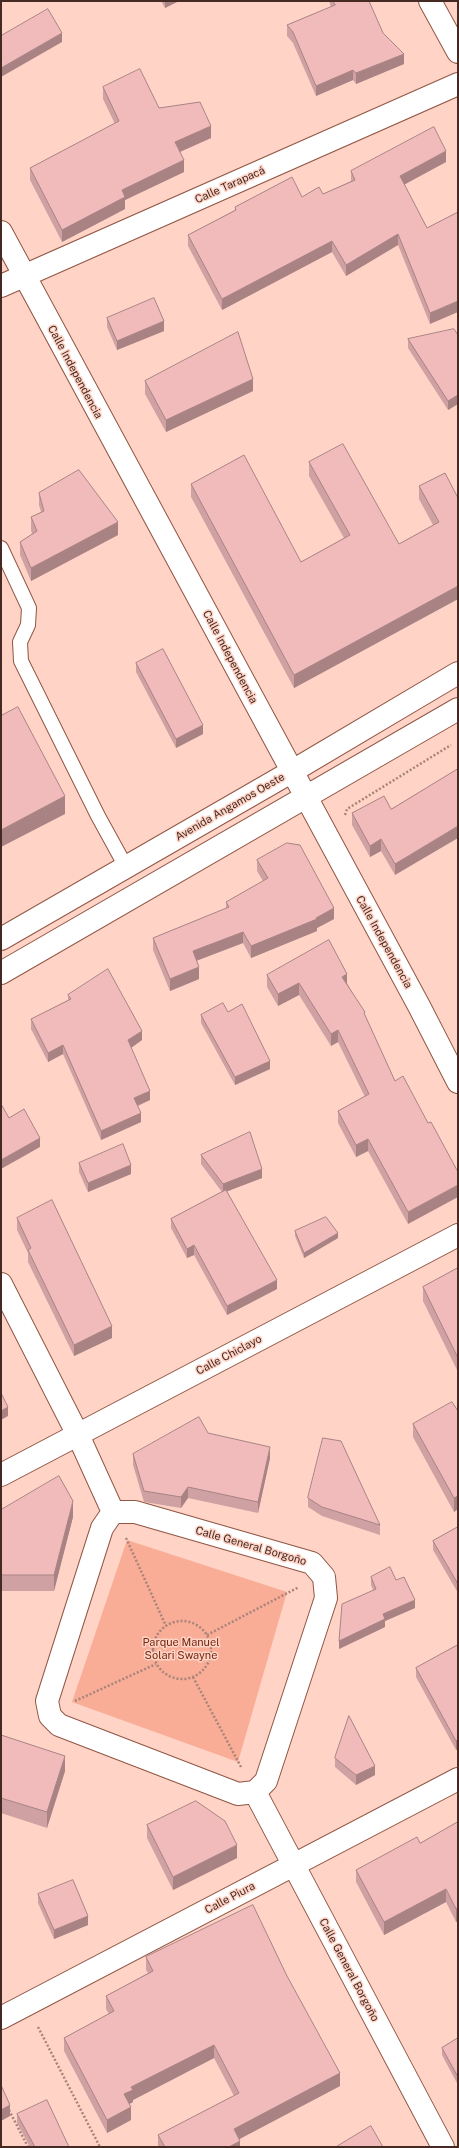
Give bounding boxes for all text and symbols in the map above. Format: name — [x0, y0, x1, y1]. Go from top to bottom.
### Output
street label: Calle Tarapacá — [193, 164, 267, 206]
street label: Calle Independencia — [45, 323, 105, 421]
street label: Calle Independencia — [200, 608, 260, 706]
street label: Avenida Angamos Oeste — [173, 770, 287, 844]
street label: Calle Independencia — [353, 893, 415, 991]
street label: Calle Chiclayo — [194, 1332, 264, 1378]
street label: Calle General Borgoño — [194, 1524, 308, 1568]
park label: Parque Manuel Solari Swayne — [142, 1636, 220, 1662]
street label: Calle Piura — [203, 1879, 257, 1917]
street label: Calle General Borgoño — [316, 1916, 382, 2024]

